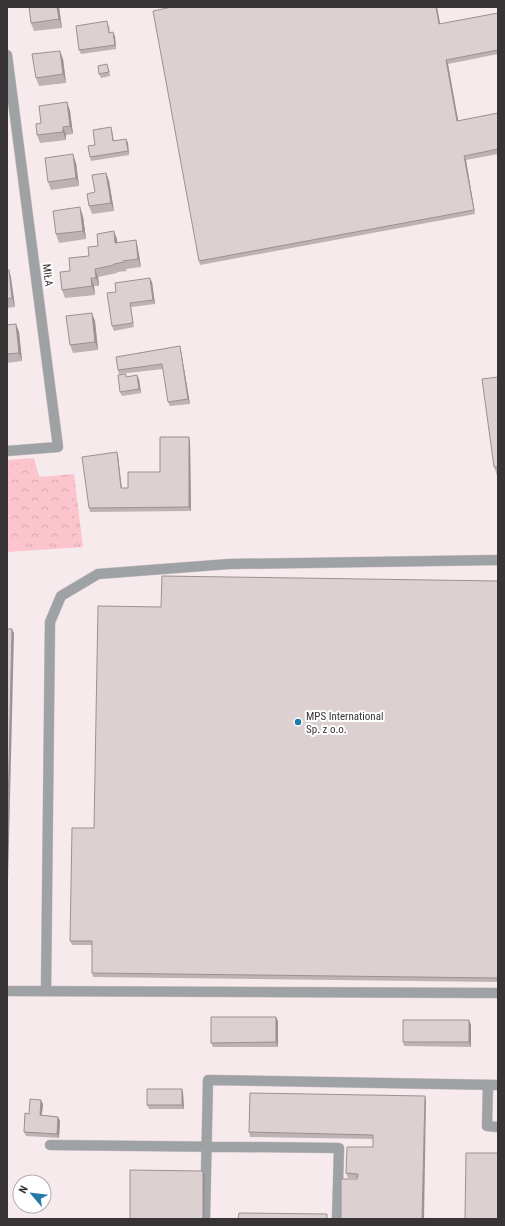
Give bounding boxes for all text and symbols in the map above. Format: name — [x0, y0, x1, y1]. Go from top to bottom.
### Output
street label: MIŁA — [40, 263, 55, 288]
place label: MPS International Sp. z o.o. — [306, 710, 384, 736]
marker: MPS International Sp. z o.o. — [293, 717, 303, 727]
north arrow — [12, 1174, 52, 1214]
text: N — [16, 1183, 31, 1196]

